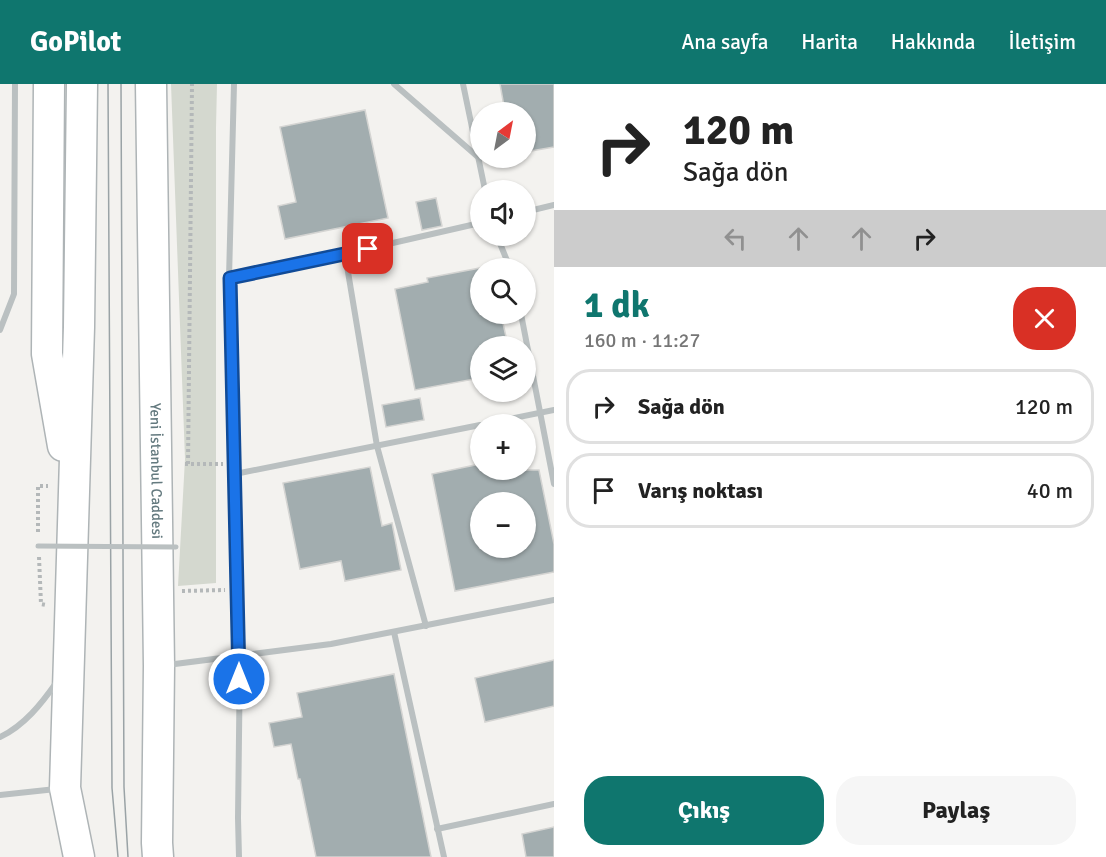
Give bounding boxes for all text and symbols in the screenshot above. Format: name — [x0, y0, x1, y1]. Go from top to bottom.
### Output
text: GoPilot — [30, 25, 121, 59]
text: Ana sayfa — [681, 29, 768, 55]
text: Harita — [801, 29, 858, 55]
text: Hakkında — [891, 29, 976, 55]
text: İletişim — [1009, 29, 1076, 55]
north arrow — [470, 102, 536, 168]
map controls — [470, 102, 536, 558]
text: 120 m — [683, 105, 794, 156]
icon: right — [584, 108, 662, 186]
text: Sağa dön — [683, 156, 789, 189]
button: sound — [470, 180, 536, 246]
icon: left — [719, 222, 752, 255]
icon: ahead — [782, 222, 815, 255]
icon: ahead — [845, 222, 878, 255]
icon: right — [908, 222, 941, 255]
pin — [342, 223, 393, 274]
icon: arrive — [351, 232, 384, 265]
button: search — [470, 258, 536, 324]
text: 1 dk — [584, 283, 650, 328]
button: close — [1013, 287, 1076, 350]
text: 160 m · 11:27 — [584, 328, 700, 353]
button: layers — [470, 336, 536, 402]
icon: right — [587, 390, 620, 423]
text: Sağa dön — [638, 393, 725, 420]
text: 120 m — [1015, 393, 1073, 420]
street label: Yeni İstanbul Caddesi — [146, 403, 166, 539]
button: + — [470, 414, 536, 480]
icon: arrive — [587, 474, 620, 507]
text: Varış noktası — [638, 477, 763, 504]
text: 40 m — [1027, 477, 1073, 504]
button: − — [470, 492, 536, 558]
position arrow — [207, 647, 271, 711]
button: Çıkış — [584, 776, 824, 845]
button: Paylaş — [836, 776, 1076, 845]

